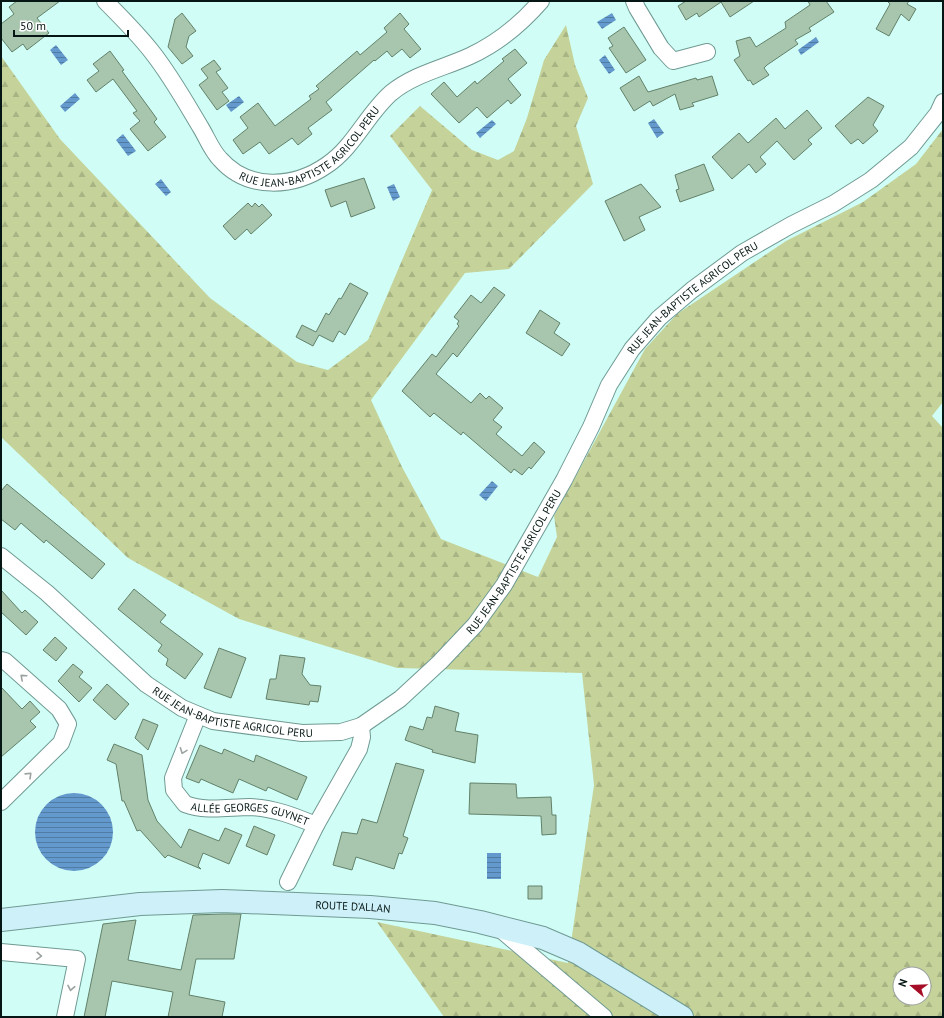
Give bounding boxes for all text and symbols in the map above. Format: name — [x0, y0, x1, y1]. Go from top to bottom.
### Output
scale bar — [14, 12, 128, 38]
text: 50 m — [20, 18, 46, 33]
street label: RUE JEAN-BAPTISTE AGRICOL PERU — [237, 103, 382, 190]
street label: RUE JEAN-BAPTISTE AGRICOL PERU — [624, 238, 761, 356]
street label: RUE JEAN-BAPTISTE AGRICOL PERU — [463, 487, 564, 637]
one-way arrow — [21, 675, 28, 682]
street label: RUE JEAN-BAPTISTE AGRICOL PERU — [150, 683, 313, 740]
one-way arrow — [179, 747, 187, 754]
one-way arrow — [24, 772, 32, 779]
street label: ALLÉE GEORGES GUYNET — [190, 799, 311, 828]
street label: ROUTE D'ALLAN — [315, 898, 391, 916]
one-way arrow — [36, 952, 42, 961]
north arrow — [892, 966, 932, 1006]
text: N — [895, 977, 910, 988]
one-way arrow — [67, 985, 75, 991]

